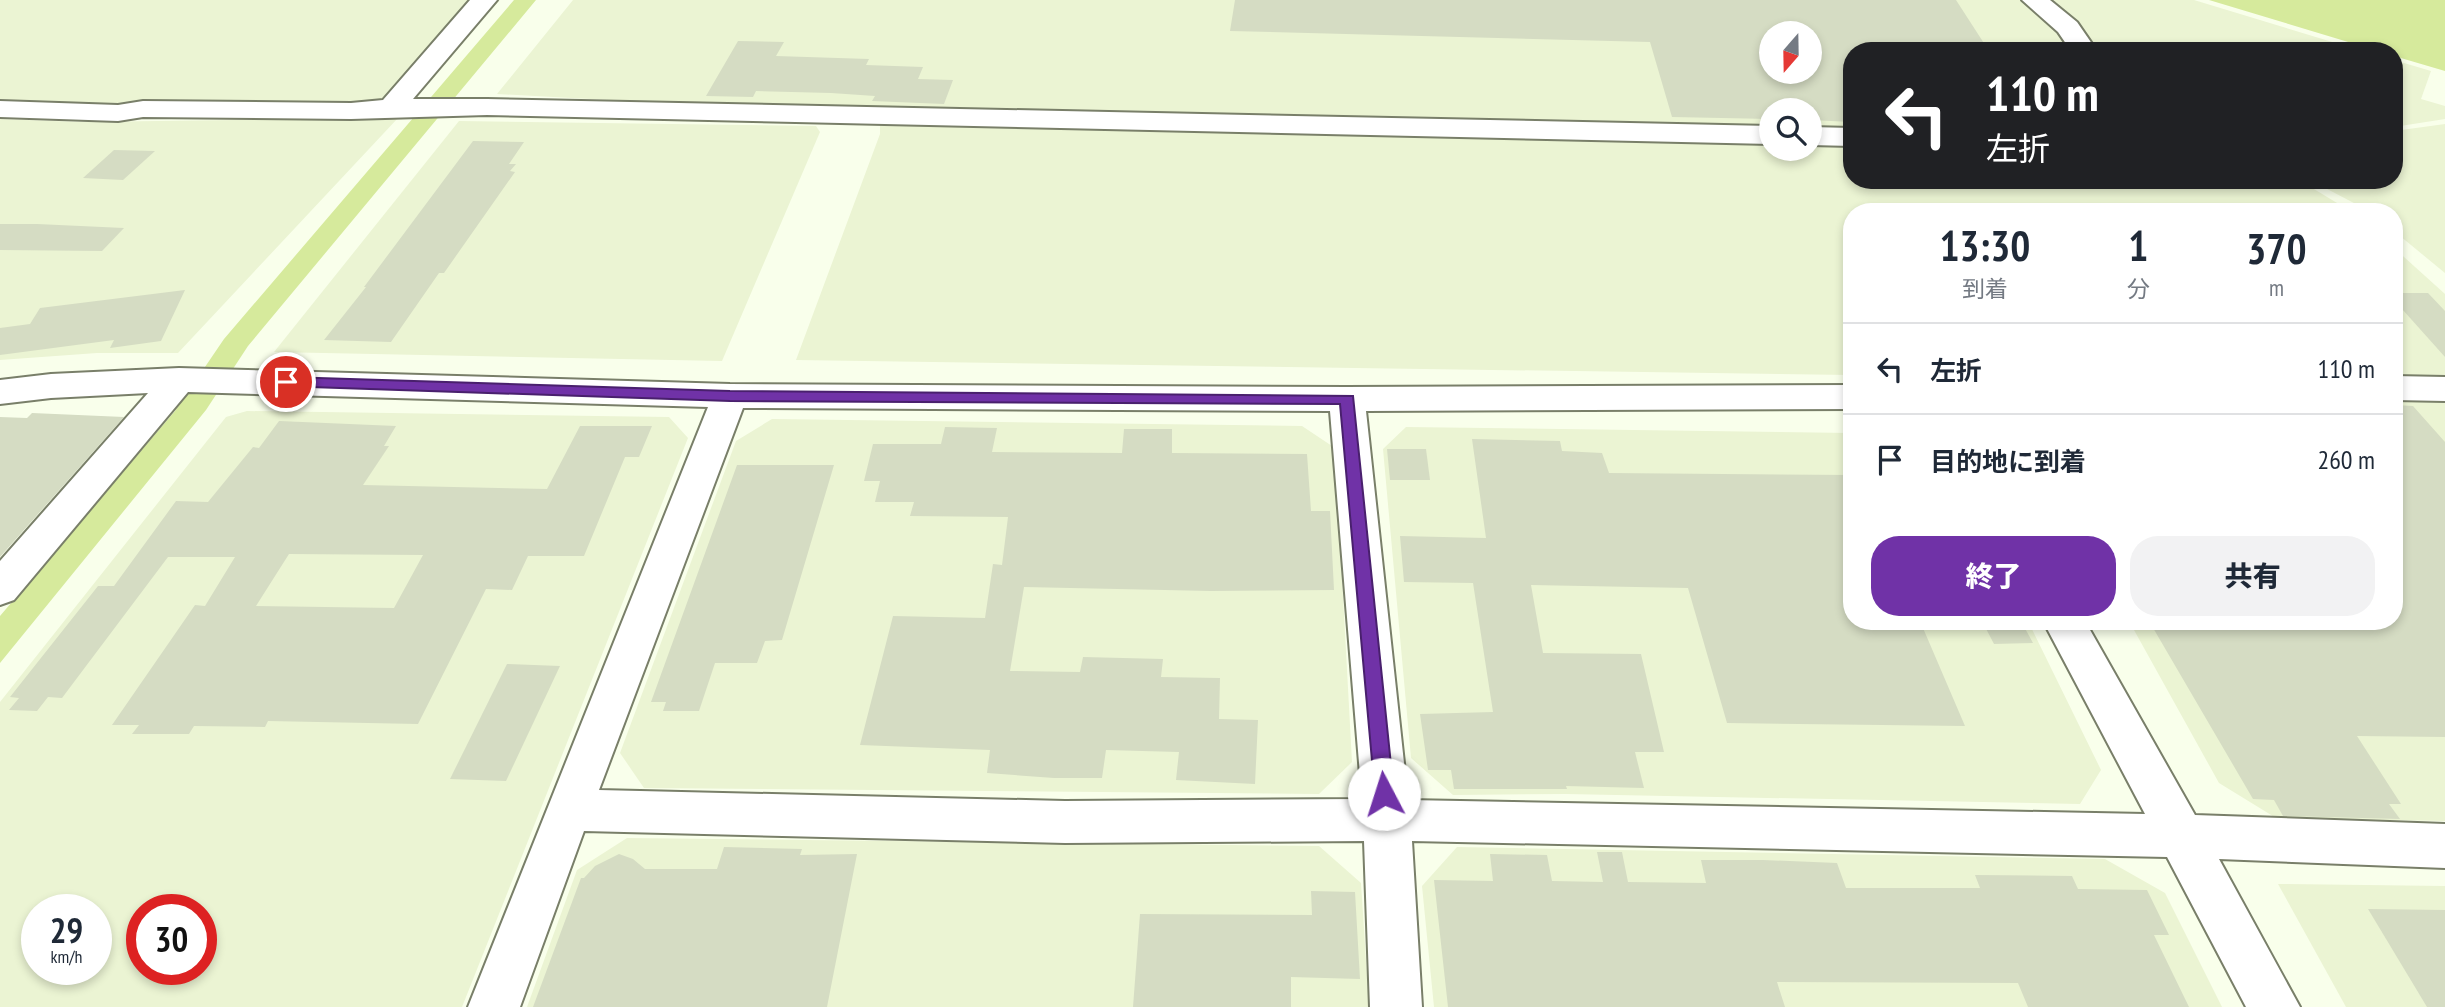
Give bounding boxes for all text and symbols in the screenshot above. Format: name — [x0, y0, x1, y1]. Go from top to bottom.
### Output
north arrow — [1759, 21, 1822, 84]
map controls — [1759, 21, 1822, 161]
text: 110 m — [1986, 61, 2099, 125]
icon: left — [1871, 70, 1962, 161]
button: search — [1759, 98, 1822, 161]
text: 左折 — [1986, 127, 2050, 169]
text: 13:30 — [1939, 218, 2030, 273]
text: 1 — [2128, 218, 2148, 273]
text: 370 — [2246, 221, 2307, 276]
text: m — [2269, 273, 2284, 302]
text: 到着 — [1962, 274, 2008, 303]
text: 分 — [2127, 274, 2150, 303]
icon: left — [1871, 350, 1909, 388]
pin — [256, 352, 316, 412]
text: 110 m — [2317, 352, 2375, 385]
text: 左折 — [1930, 354, 1982, 387]
icon: arrive — [267, 363, 305, 401]
icon: arrive — [1871, 441, 1909, 479]
text: 260 m — [2317, 443, 2375, 476]
text: 目的地に到着 — [1930, 445, 2086, 478]
button: 終了 — [1871, 536, 2116, 616]
button: 共有 — [2130, 536, 2375, 616]
position arrow — [1347, 757, 1421, 831]
speed limit sign: 30 — [126, 894, 217, 985]
text: 29 — [50, 907, 83, 953]
text: km/h — [51, 945, 82, 968]

